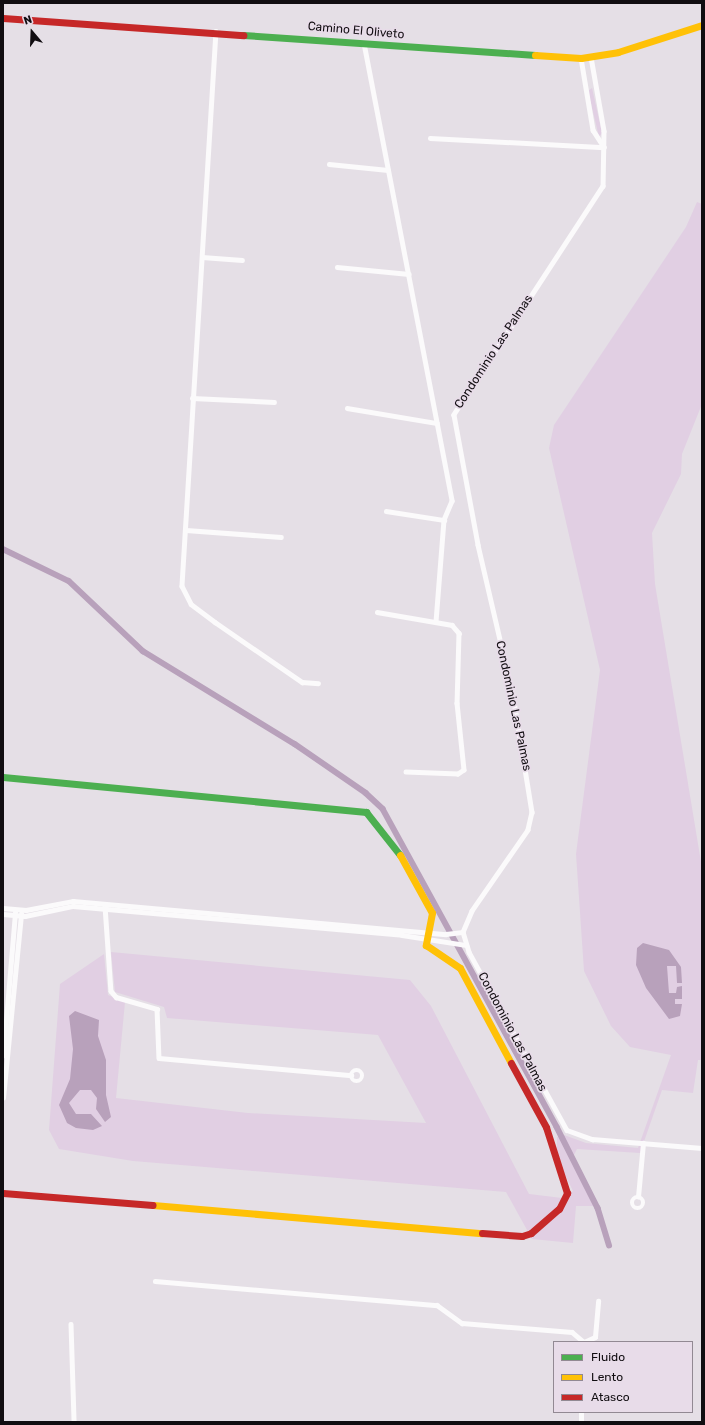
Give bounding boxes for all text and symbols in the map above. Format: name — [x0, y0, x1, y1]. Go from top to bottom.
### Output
north arrow — [12, 12, 52, 52]
text: N — [22, 13, 34, 28]
street label: Camino El Oliveto — [307, 20, 405, 42]
street label: Condominio Las Palmas — [452, 292, 536, 412]
street label: Condominio Las Palmas — [492, 640, 534, 772]
street label: Condominio Las Palmas — [474, 970, 550, 1094]
legend — [553, 1341, 693, 1413]
text: Fluido — [591, 1350, 625, 1364]
text: Lento — [591, 1370, 623, 1384]
text: Atasco — [591, 1390, 630, 1404]

